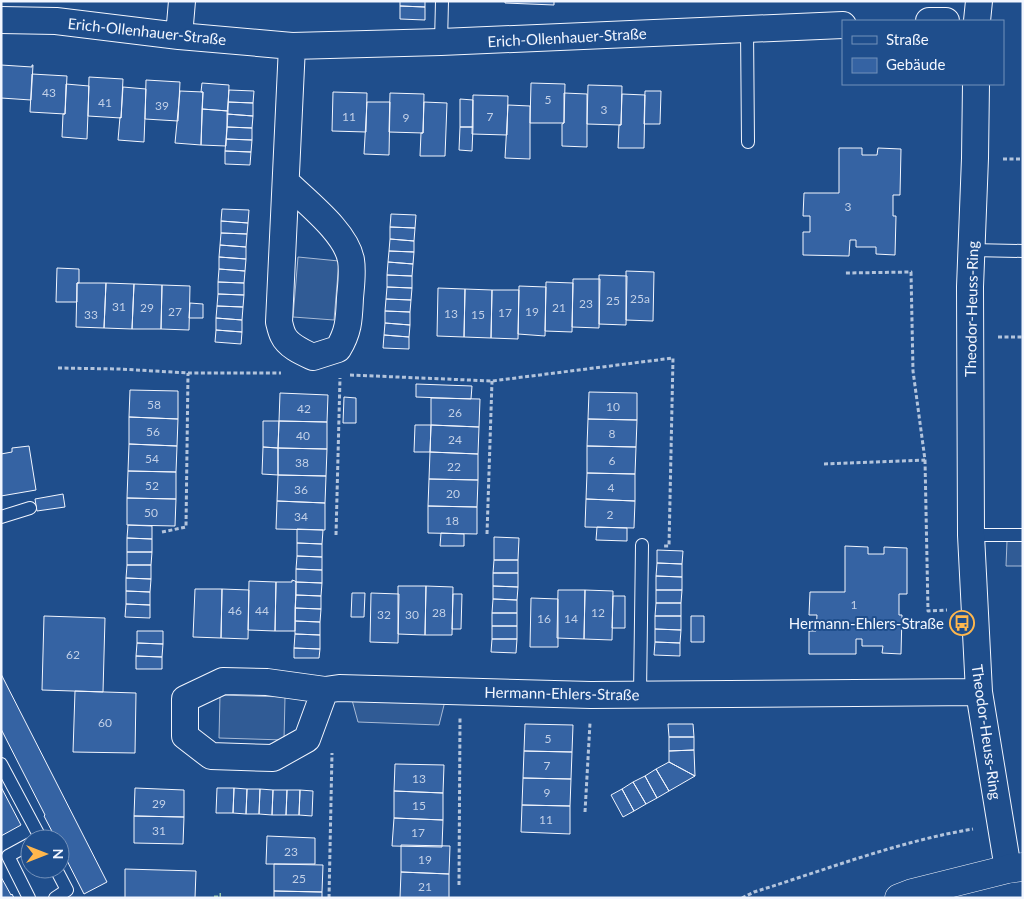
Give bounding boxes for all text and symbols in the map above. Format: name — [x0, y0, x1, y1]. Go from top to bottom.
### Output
street label: Erich-Ollenhauer-Straße — [67, 14, 227, 48]
legend — [842, 20, 1004, 85]
street label: Erich-Ollenhauer-Straße — [487, 24, 647, 50]
text: Straße — [886, 30, 929, 48]
text: Gebäude — [886, 55, 945, 73]
house number: 43 — [42, 85, 56, 100]
house number: 5 — [545, 92, 552, 107]
house number: 41 — [98, 95, 112, 110]
house number: 39 — [155, 98, 169, 113]
house number: 3 — [601, 102, 608, 117]
house number: 11 — [342, 109, 356, 124]
house number: 7 — [487, 109, 494, 124]
house number: 9 — [403, 110, 410, 125]
house number: 3 — [845, 199, 852, 214]
street label: Theodor-Heuss-Ring — [961, 241, 981, 377]
house number: 25a — [630, 291, 650, 306]
house number: 25 — [606, 293, 620, 308]
house number: 23 — [579, 296, 593, 311]
house number: 31 — [112, 299, 126, 314]
house number: 29 — [140, 300, 154, 315]
house number: 21 — [552, 300, 566, 315]
house number: 27 — [168, 304, 182, 319]
house number: 19 — [525, 304, 539, 319]
house number: 17 — [498, 305, 512, 320]
house number: 13 — [444, 306, 458, 321]
house number: 33 — [84, 307, 98, 322]
house number: 15 — [471, 307, 485, 322]
house number: 58 — [147, 397, 161, 412]
house number: 10 — [606, 399, 620, 414]
house number: 42 — [297, 401, 311, 416]
house number: 26 — [448, 405, 462, 420]
house number: 56 — [146, 424, 160, 439]
house number: 8 — [609, 426, 616, 441]
house number: 40 — [296, 428, 310, 443]
house number: 24 — [448, 432, 462, 447]
house number: 54 — [145, 451, 159, 466]
house number: 6 — [609, 453, 616, 468]
house number: 38 — [295, 455, 309, 470]
house number: 22 — [447, 459, 461, 474]
house number: 52 — [145, 478, 159, 493]
house number: 4 — [608, 480, 615, 495]
house number: 36 — [294, 482, 308, 497]
house number: 20 — [446, 486, 460, 501]
house number: 50 — [144, 505, 158, 520]
house number: 2 — [607, 507, 614, 522]
house number: 34 — [294, 509, 308, 524]
house number: 18 — [445, 513, 459, 528]
house number: 1 — [851, 597, 858, 612]
house number: 46 — [228, 603, 242, 618]
house number: 44 — [255, 603, 269, 618]
house number: 28 — [432, 605, 446, 620]
house number: 12 — [591, 605, 605, 620]
house number: 32 — [377, 607, 391, 622]
house number: 30 — [405, 607, 419, 622]
bus stop icon: Hermann-Ehlers-Straße — [949, 610, 975, 636]
house number: 16 — [537, 611, 551, 626]
house number: 14 — [564, 611, 578, 626]
place label: Hermann-Ehlers-Straße — [789, 614, 944, 632]
house number: 62 — [66, 647, 80, 662]
street label: Theodor-Heuss-Ring — [969, 663, 1005, 801]
street label: Hermann-Ehlers-Straße — [484, 683, 640, 703]
house number: 60 — [98, 715, 112, 730]
house number: 5 — [545, 731, 552, 746]
house number: 7 — [544, 758, 551, 773]
house number: 13 — [412, 771, 426, 786]
house number: 9 — [544, 785, 551, 800]
house number: 29 — [152, 796, 166, 811]
house number: 15 — [412, 798, 426, 813]
house number: 11 — [539, 812, 553, 827]
house number: 31 — [152, 823, 166, 838]
house number: 17 — [411, 825, 425, 840]
north arrow — [20, 829, 70, 879]
house number: 23 — [284, 844, 298, 859]
text: N — [50, 849, 67, 859]
house number: 19 — [418, 852, 432, 867]
house number: 25 — [292, 871, 306, 886]
house number: 21 — [418, 879, 432, 894]

